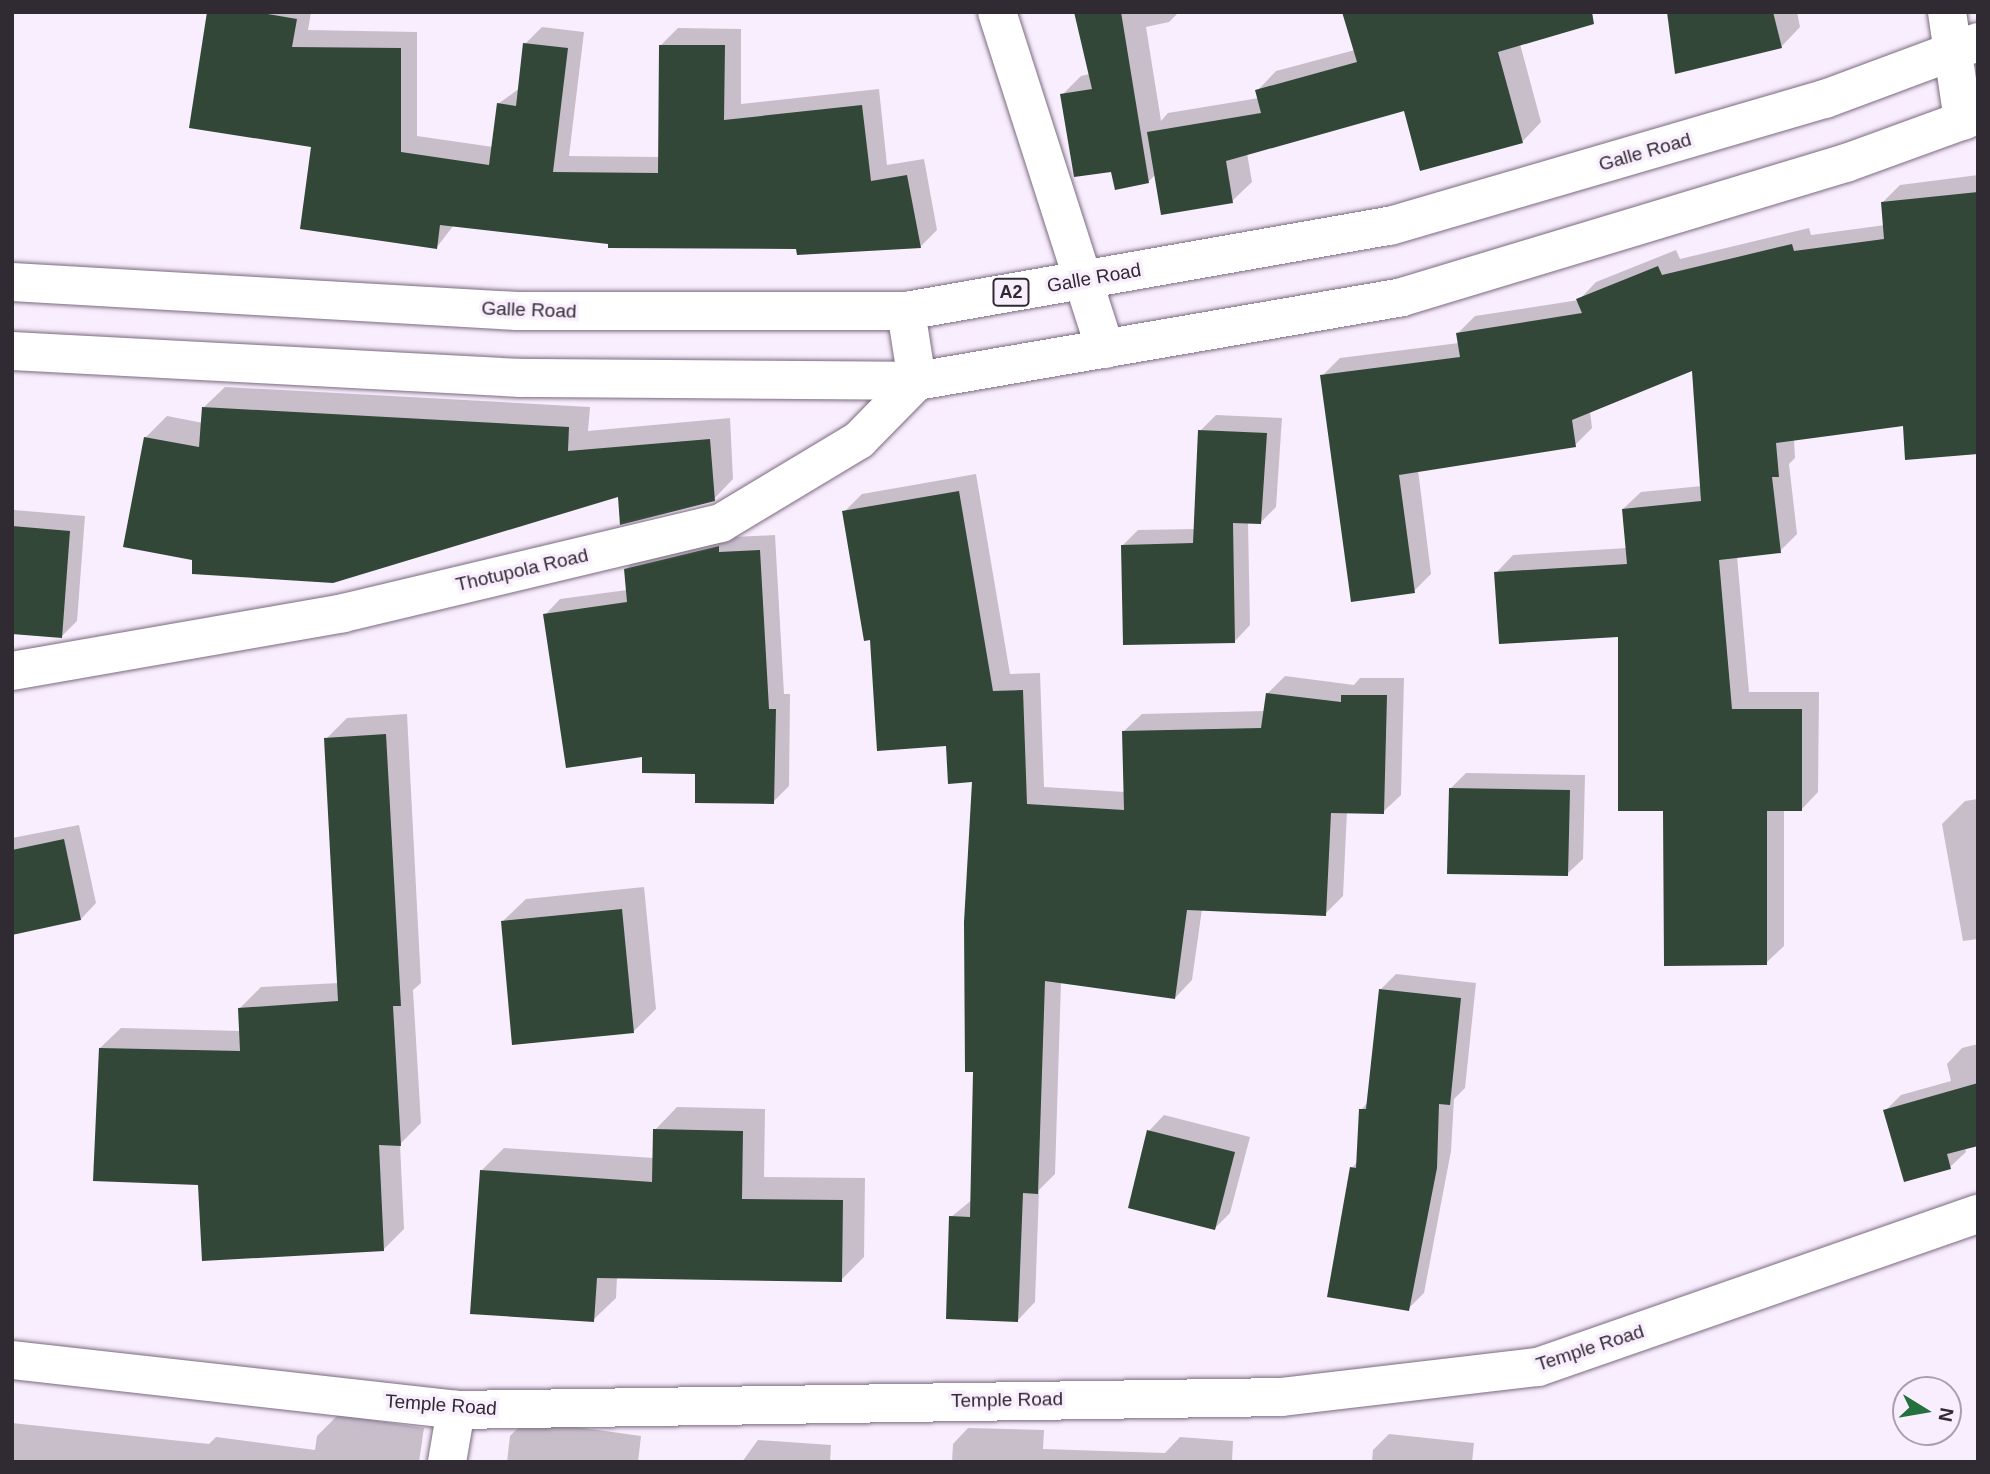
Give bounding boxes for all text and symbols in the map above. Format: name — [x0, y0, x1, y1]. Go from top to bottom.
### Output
street label: Galle Road — [1596, 128, 1694, 176]
street label: Galle Road — [1045, 259, 1143, 297]
road number: A2 — [992, 278, 1030, 306]
street label: Galle Road — [481, 297, 577, 323]
street label: Thotupola Road — [454, 544, 590, 596]
street label: Temple Road — [1533, 1320, 1647, 1376]
north arrow — [1892, 1376, 1962, 1446]
street label: Temple Road — [951, 1388, 1063, 1412]
street label: Temple Road — [384, 1390, 498, 1420]
text: N — [1935, 1406, 1958, 1423]

